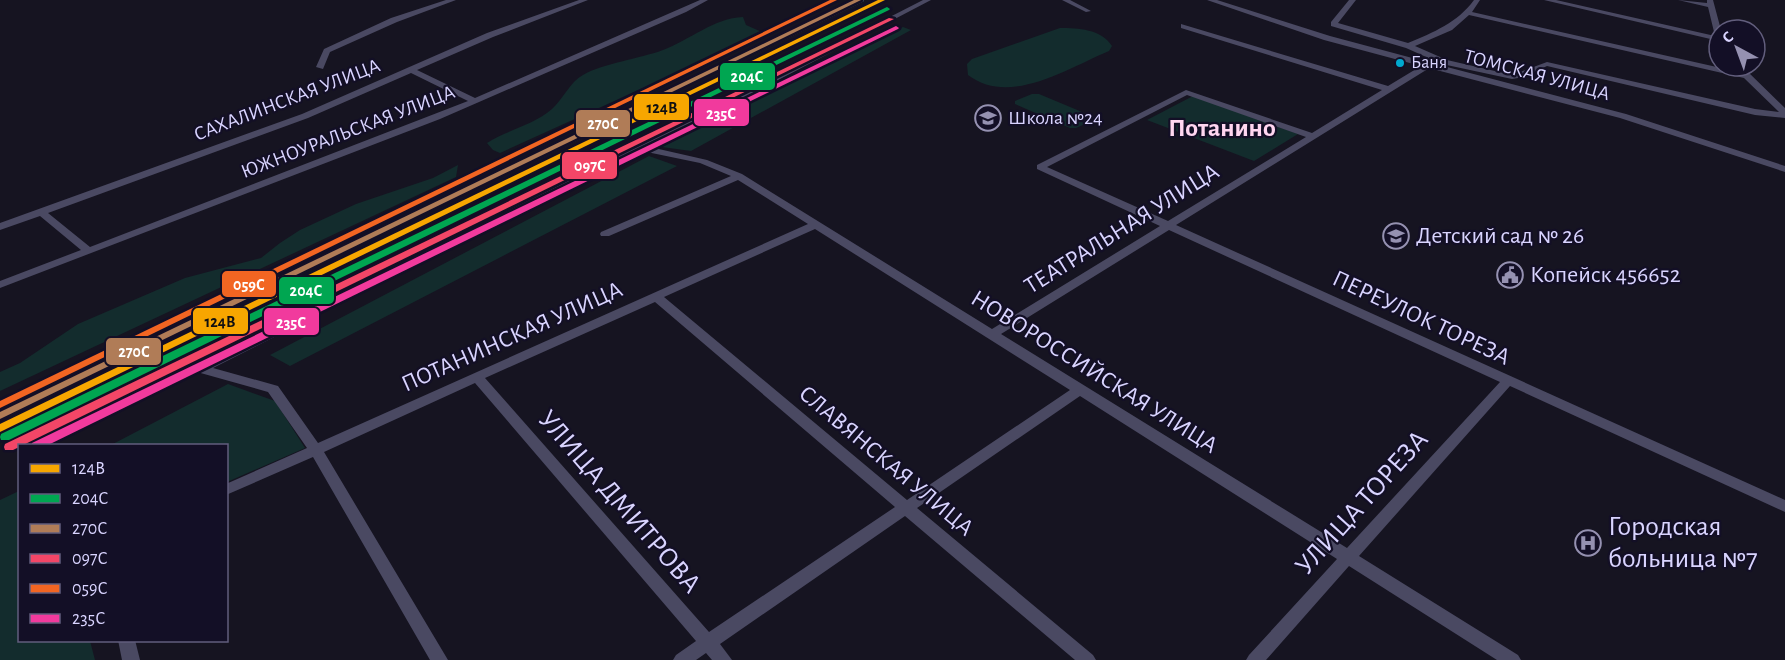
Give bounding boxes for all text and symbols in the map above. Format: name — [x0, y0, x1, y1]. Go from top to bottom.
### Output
north arrow — [1707, 18, 1767, 78]
text: С — [1719, 28, 1737, 46]
street label: ТОМСКАЯ УЛИЦА — [1462, 46, 1612, 104]
place label: Баня — [1411, 54, 1447, 72]
street label: САХАЛИНСКАЯ УЛИЦА — [191, 55, 383, 145]
marker: Баня — [1394, 57, 1406, 69]
line badge: 204С — [719, 62, 776, 91]
text: 204С — [731, 69, 764, 85]
street label: ЮЖНОУРАЛЬСКАЯ УЛИЦА — [238, 82, 458, 182]
line badge: 124В — [633, 93, 690, 121]
line badge: 235С — [693, 98, 750, 127]
text: 124В — [647, 100, 677, 116]
school or university icon: Школа №24 — [973, 103, 1003, 133]
text: 235С — [706, 106, 736, 122]
place label: Школа №24 — [1008, 108, 1103, 128]
line badge: 270С — [575, 109, 631, 138]
district label: Потанино — [1168, 115, 1276, 141]
text: 270С — [587, 116, 619, 132]
line badge: 097С — [561, 151, 618, 180]
text: 097С — [574, 158, 606, 174]
street label: ТЕАТРАЛЬНАЯ УЛИЦА — [1021, 159, 1223, 299]
school or university icon: Детский сад № 26 — [1381, 221, 1411, 251]
place label: Детский сад № 26 — [1416, 224, 1584, 248]
public building icon: Копейск 456652 — [1495, 260, 1525, 290]
place label: Копейск 456652 — [1530, 263, 1681, 287]
street label: ПЕРЕУЛОК ТОРЕЗА — [1329, 266, 1513, 370]
line badge: 059С — [221, 270, 277, 298]
line badge: 204С — [278, 276, 335, 305]
text: 059С — [233, 277, 265, 293]
street label: ПОТАНИНСКАЯ УЛИЦА — [398, 277, 626, 397]
text: 204С — [290, 283, 323, 299]
street label: НОВОРОССИЙСКАЯ УЛИЦА — [966, 286, 1222, 458]
line badge: 124В — [192, 307, 249, 335]
line badge: 235С — [263, 307, 320, 336]
text: 124В — [205, 314, 235, 330]
text: 235С — [276, 315, 306, 331]
line badge: 270С — [105, 337, 162, 366]
text: 270С — [118, 344, 150, 360]
street label: СЛАВЯНСКАЯ УЛИЦА — [794, 381, 978, 541]
street label: УЛИЦА ДМИТРОВА — [532, 405, 706, 599]
street label: УЛИЦА ТОРЕЗА — [1290, 426, 1434, 580]
legend — [18, 444, 228, 642]
text: 124В — [72, 460, 105, 478]
text: 204С — [72, 490, 108, 508]
place label: Городская больница №7 — [1608, 513, 1758, 573]
text: 270С — [72, 520, 107, 538]
hospital icon: Городская больница №7 — [1573, 528, 1603, 558]
text: 097С — [72, 550, 108, 568]
text: 059С — [72, 580, 108, 598]
text: 235С — [72, 610, 105, 628]

